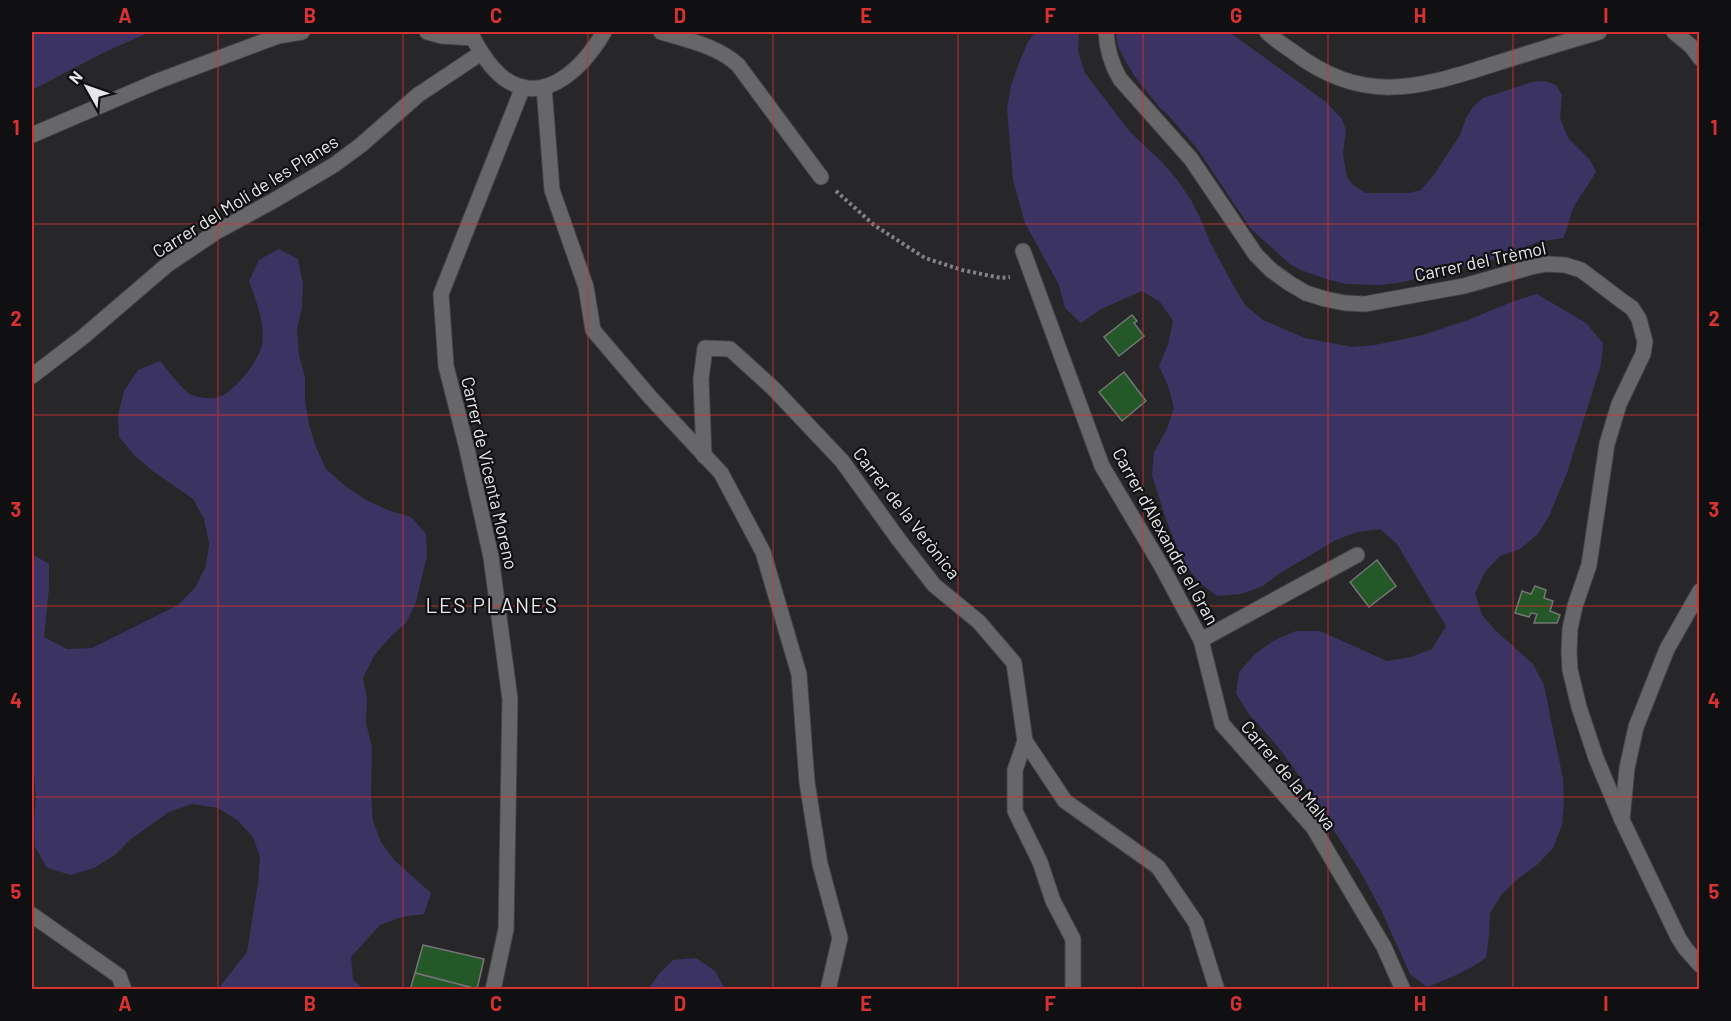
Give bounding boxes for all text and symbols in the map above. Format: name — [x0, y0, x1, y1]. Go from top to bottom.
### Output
text: A — [118, 3, 132, 27]
text: B — [304, 3, 316, 27]
text: C — [490, 3, 502, 27]
text: D — [674, 3, 686, 27]
text: E — [860, 3, 872, 27]
text: F — [1044, 3, 1056, 27]
text: G — [1230, 3, 1242, 27]
text: H — [1414, 3, 1426, 27]
text: I — [1603, 3, 1609, 27]
north arrow — [57, 57, 117, 117]
text: N — [64, 67, 86, 87]
text: 1 — [12, 115, 20, 139]
text: 1 — [1710, 115, 1718, 139]
street label: Carrer del Molí de les Planes — [148, 130, 342, 262]
street label: Carrer del Trèmol — [1412, 236, 1548, 286]
text: 2 — [10, 306, 22, 330]
text: 2 — [1708, 306, 1720, 330]
street label: Carrer de Vicenta Moreno — [457, 375, 523, 571]
street label: Carrer de la Verònica — [849, 443, 965, 583]
street label: Carrer d'Alexandre el Gran — [1108, 444, 1224, 628]
text: 3 — [11, 497, 21, 521]
text: 3 — [1709, 497, 1719, 521]
district label: LES PLANES — [426, 592, 558, 617]
text: 4 — [10, 688, 22, 712]
text: 4 — [1708, 688, 1720, 712]
street label: Carrer de la Malva — [1237, 716, 1341, 834]
text: 5 — [11, 879, 22, 903]
text: 5 — [1709, 879, 1720, 903]
text: A — [118, 991, 132, 1015]
text: B — [304, 991, 316, 1015]
text: C — [490, 991, 502, 1015]
text: D — [674, 991, 686, 1015]
text: E — [860, 991, 872, 1015]
text: F — [1044, 991, 1056, 1015]
text: G — [1230, 991, 1242, 1015]
text: H — [1414, 991, 1426, 1015]
text: I — [1603, 991, 1609, 1015]

